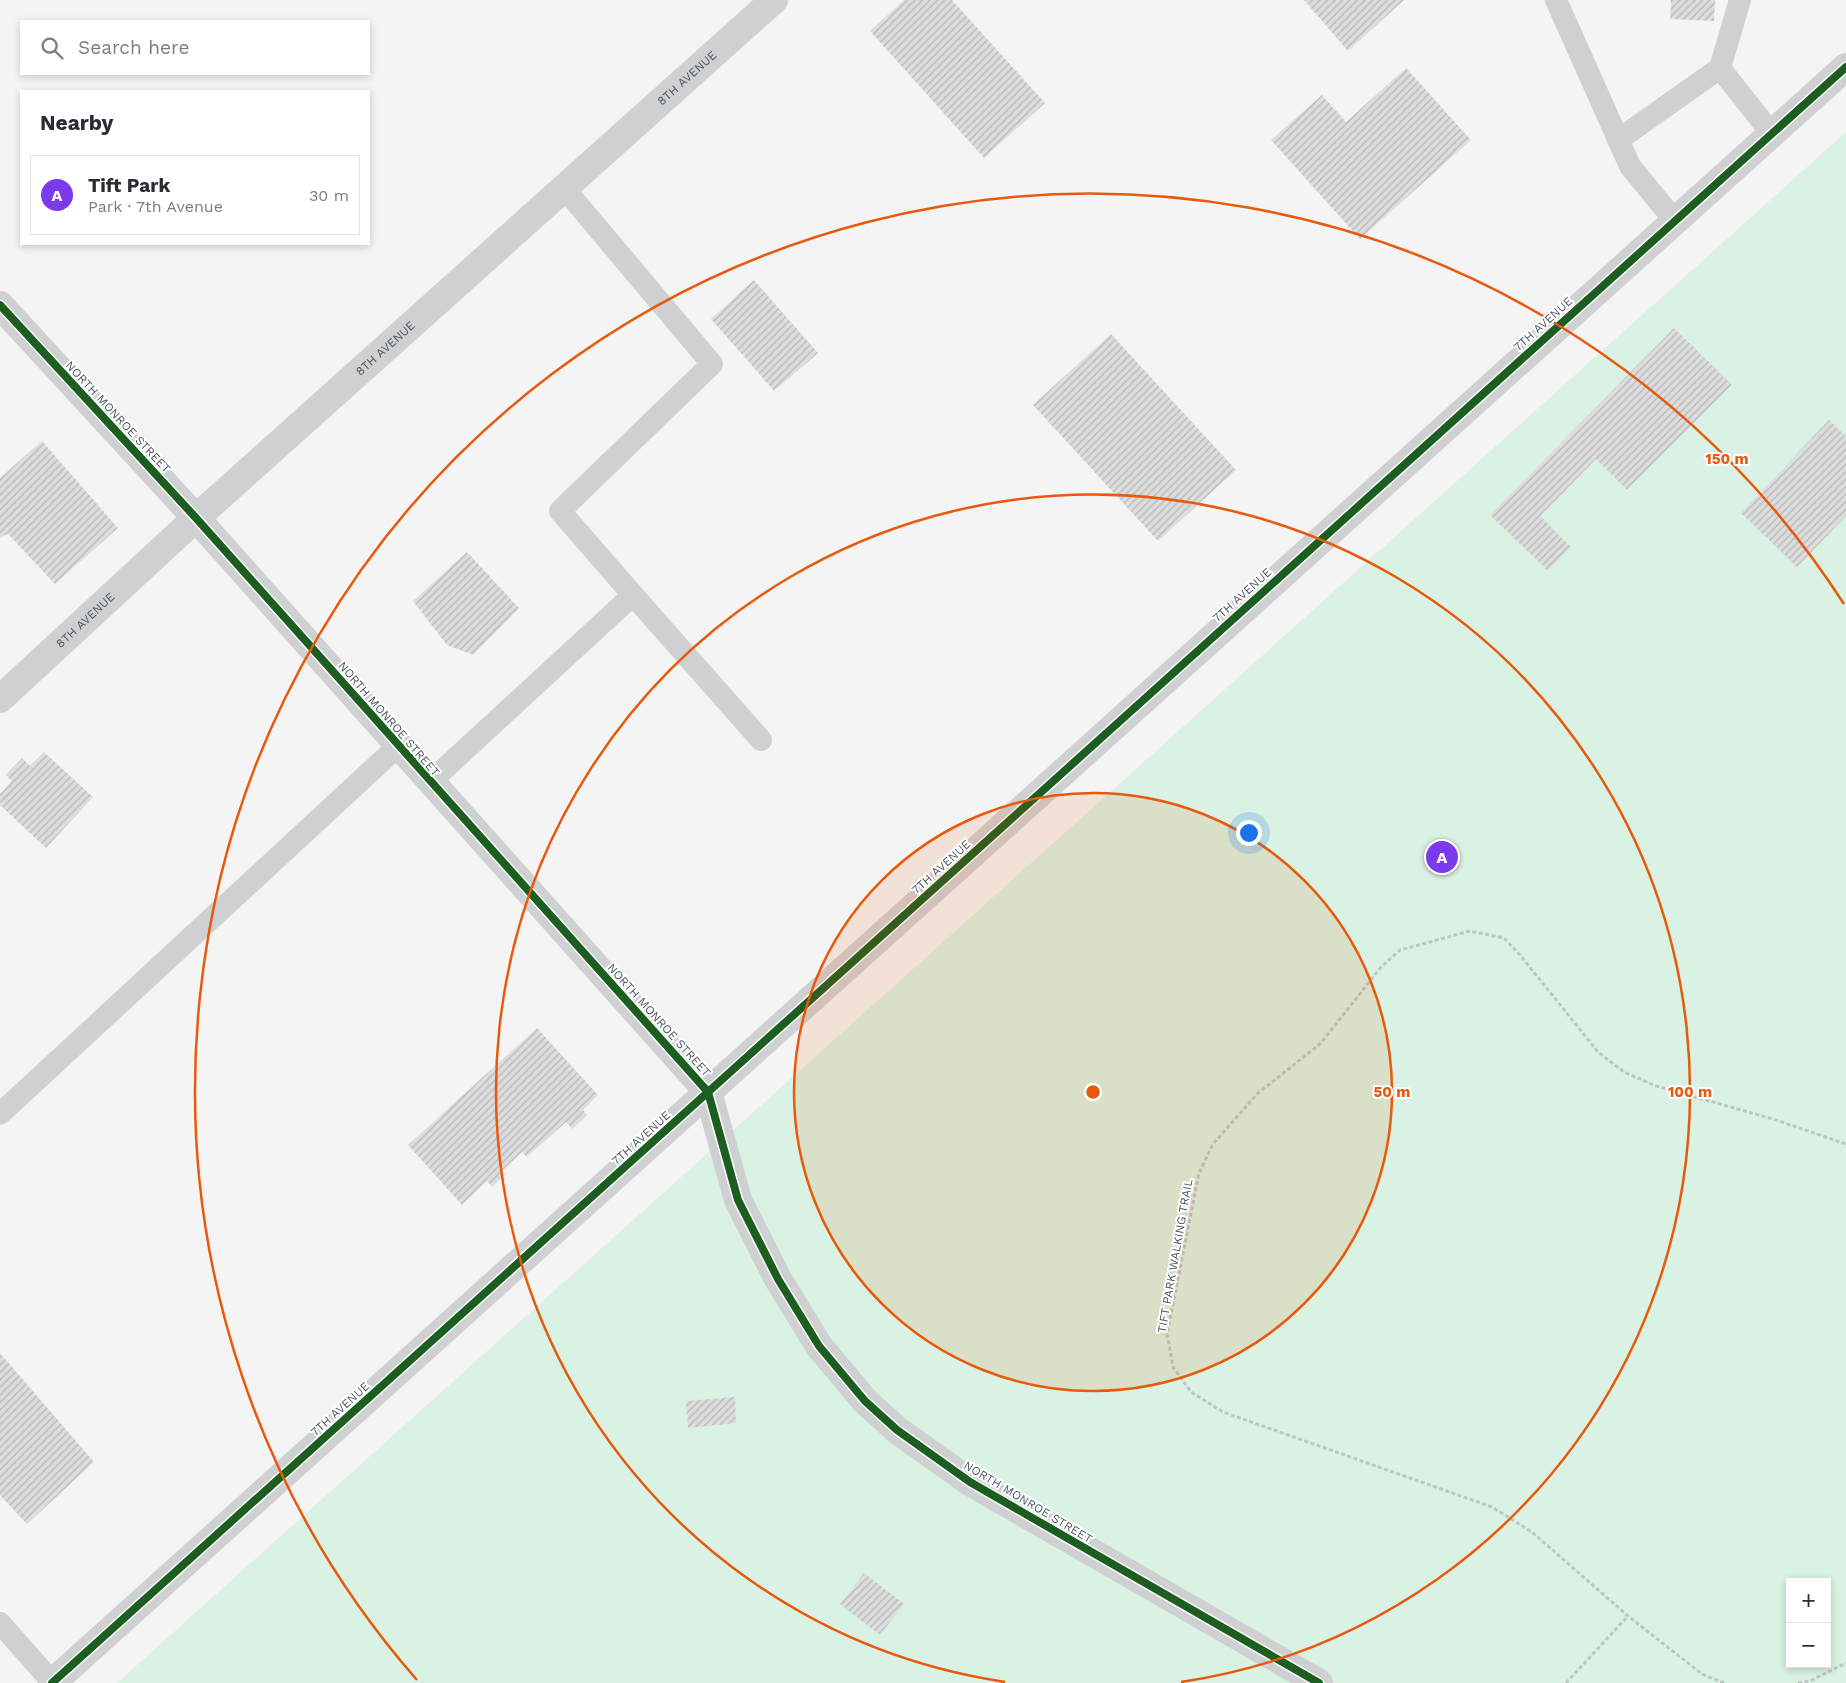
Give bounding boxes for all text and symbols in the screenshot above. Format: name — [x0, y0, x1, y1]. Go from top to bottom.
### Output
search box — [20, 20, 370, 75]
icon: search — [38, 34, 66, 62]
text: Search here — [78, 36, 189, 59]
street label: 8TH AVENUE — [654, 48, 720, 108]
text: Nearby — [40, 110, 113, 135]
text: Tift Park — [88, 174, 170, 197]
text: A — [52, 186, 62, 205]
text: 30 m — [309, 186, 349, 205]
text: Park · 7th Avenue — [88, 197, 223, 216]
street label: 7TH AVENUE — [1511, 294, 1575, 354]
street label: 8TH AVENUE — [353, 318, 418, 378]
street label: NORTH MONROE STREET — [63, 358, 173, 476]
text: 150 m — [1705, 450, 1749, 468]
street label: 7TH AVENUE — [1210, 565, 1274, 625]
street label: 8TH AVENUE — [53, 590, 118, 651]
street label: NORTH MONROE STREET — [335, 659, 443, 779]
your location — [1236, 820, 1262, 846]
street label: 7TH AVENUE — [909, 837, 973, 897]
pin: A — [1426, 838, 1458, 876]
street label: NORTH MONROE STREET — [604, 961, 714, 1079]
centre of rings — [1084, 1083, 1102, 1101]
text: 50 m — [1374, 1083, 1410, 1101]
text: 100 m — [1668, 1083, 1712, 1101]
street label: 7TH AVENUE — [609, 1108, 673, 1168]
street label: TIFT PARK WALKING TRAIL — [1155, 1178, 1195, 1334]
street label: 7TH AVENUE — [308, 1379, 372, 1439]
street label: NORTH MONROE STREET — [961, 1458, 1095, 1546]
map controls — [1786, 1578, 1831, 1668]
button: + — [1786, 1578, 1831, 1623]
button: − — [1786, 1623, 1831, 1668]

